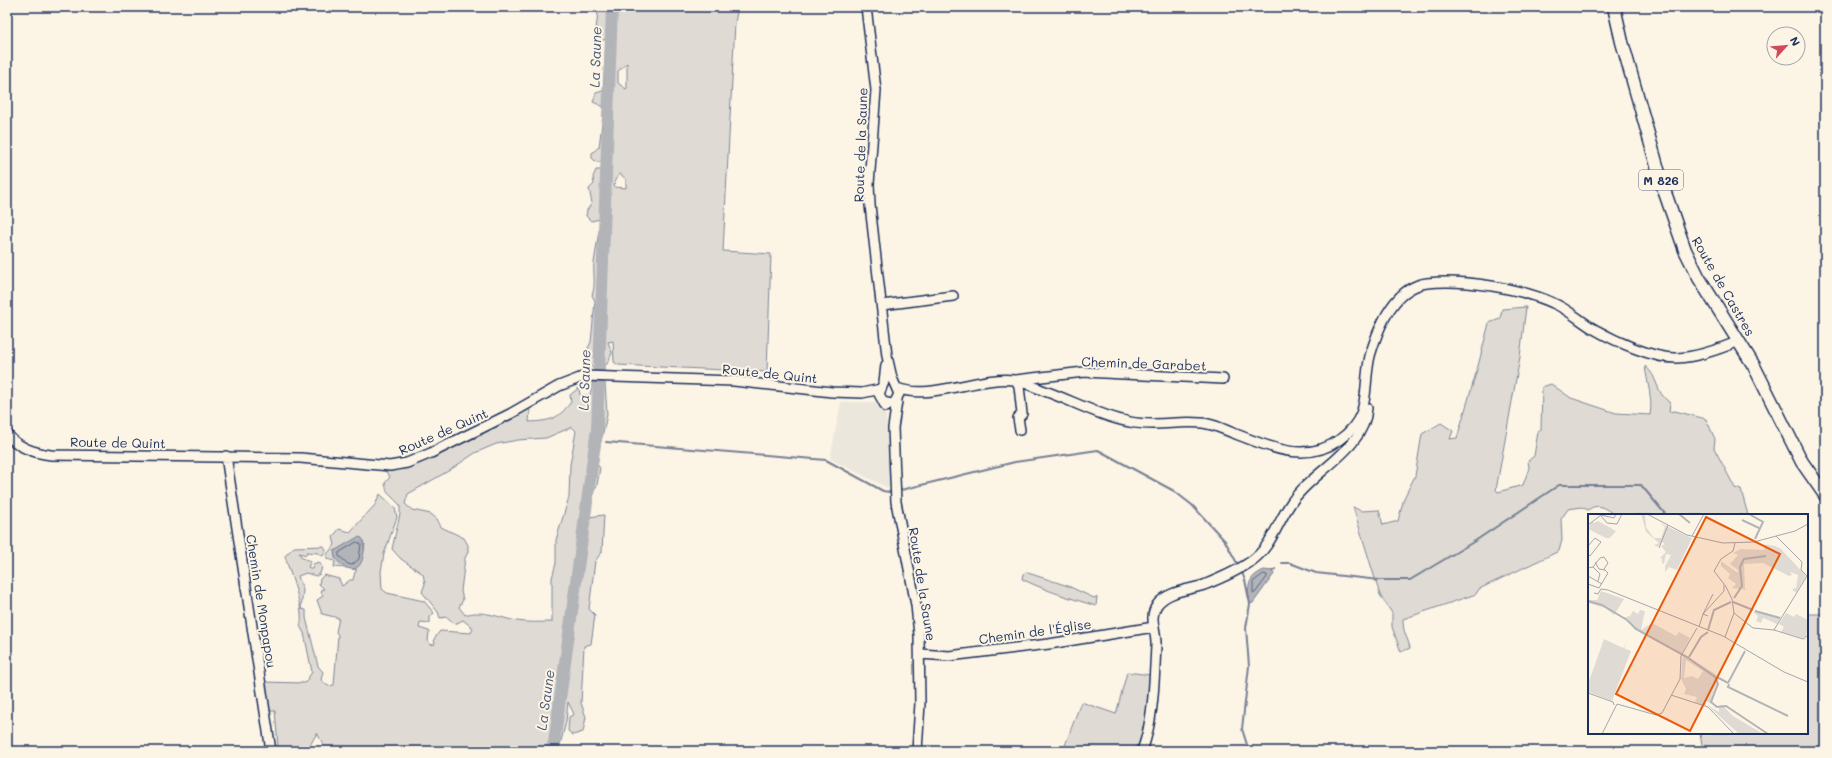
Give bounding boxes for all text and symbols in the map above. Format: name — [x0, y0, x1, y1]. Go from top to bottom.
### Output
water label: La Saune — [584, 26, 606, 88]
north arrow — [1766, 26, 1806, 66]
text: N — [1787, 34, 1804, 48]
street label: Route de la Saune — [850, 87, 870, 203]
road number: M 826 — [1639, 170, 1683, 190]
street label: Route de Castres — [1689, 233, 1759, 339]
water label: La Saune — [573, 349, 595, 411]
street label: Chemin de Garabet — [1081, 352, 1207, 374]
street label: Route de Quint — [722, 360, 819, 386]
street label: Route de Quint — [396, 404, 490, 458]
street label: Route de Quint — [70, 433, 166, 451]
inset map — [1588, 514, 1808, 734]
street label: Route de la Saune — [906, 526, 940, 642]
street label: Chemin de Monpapou — [243, 533, 281, 669]
street label: Chemin de l'Église — [978, 615, 1092, 647]
water label: La Saune — [531, 668, 559, 732]

